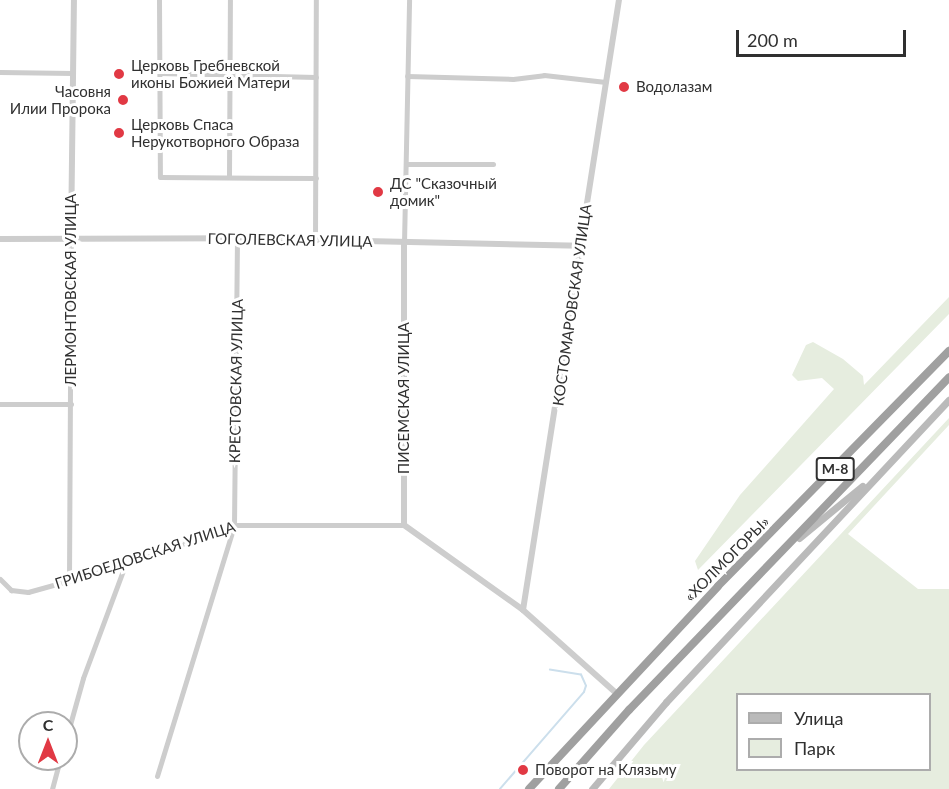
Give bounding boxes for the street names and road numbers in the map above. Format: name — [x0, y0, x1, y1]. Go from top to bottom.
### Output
street label: ЛЕРМОНТОВСКАЯ УЛИЦА — [62, 194, 80, 386]
street label: КОСТОМАРОВСКАЯ УЛИЦА — [549, 203, 595, 407]
street label: ГОГОЛЕВСКАЯ УЛИЦА — [207, 230, 373, 250]
street label: КРЕСТОВСКАЯ УЛИЦА — [226, 299, 246, 463]
street label: ПИСЕМСКАЯ УЛИЦА — [395, 322, 413, 474]
road number: М-8 — [816, 458, 854, 480]
street label: «ХОЛМОГОРЫ» — [681, 513, 773, 605]
street label: ГРИБОЕДОВСКАЯ УЛИЦА — [53, 517, 237, 593]

